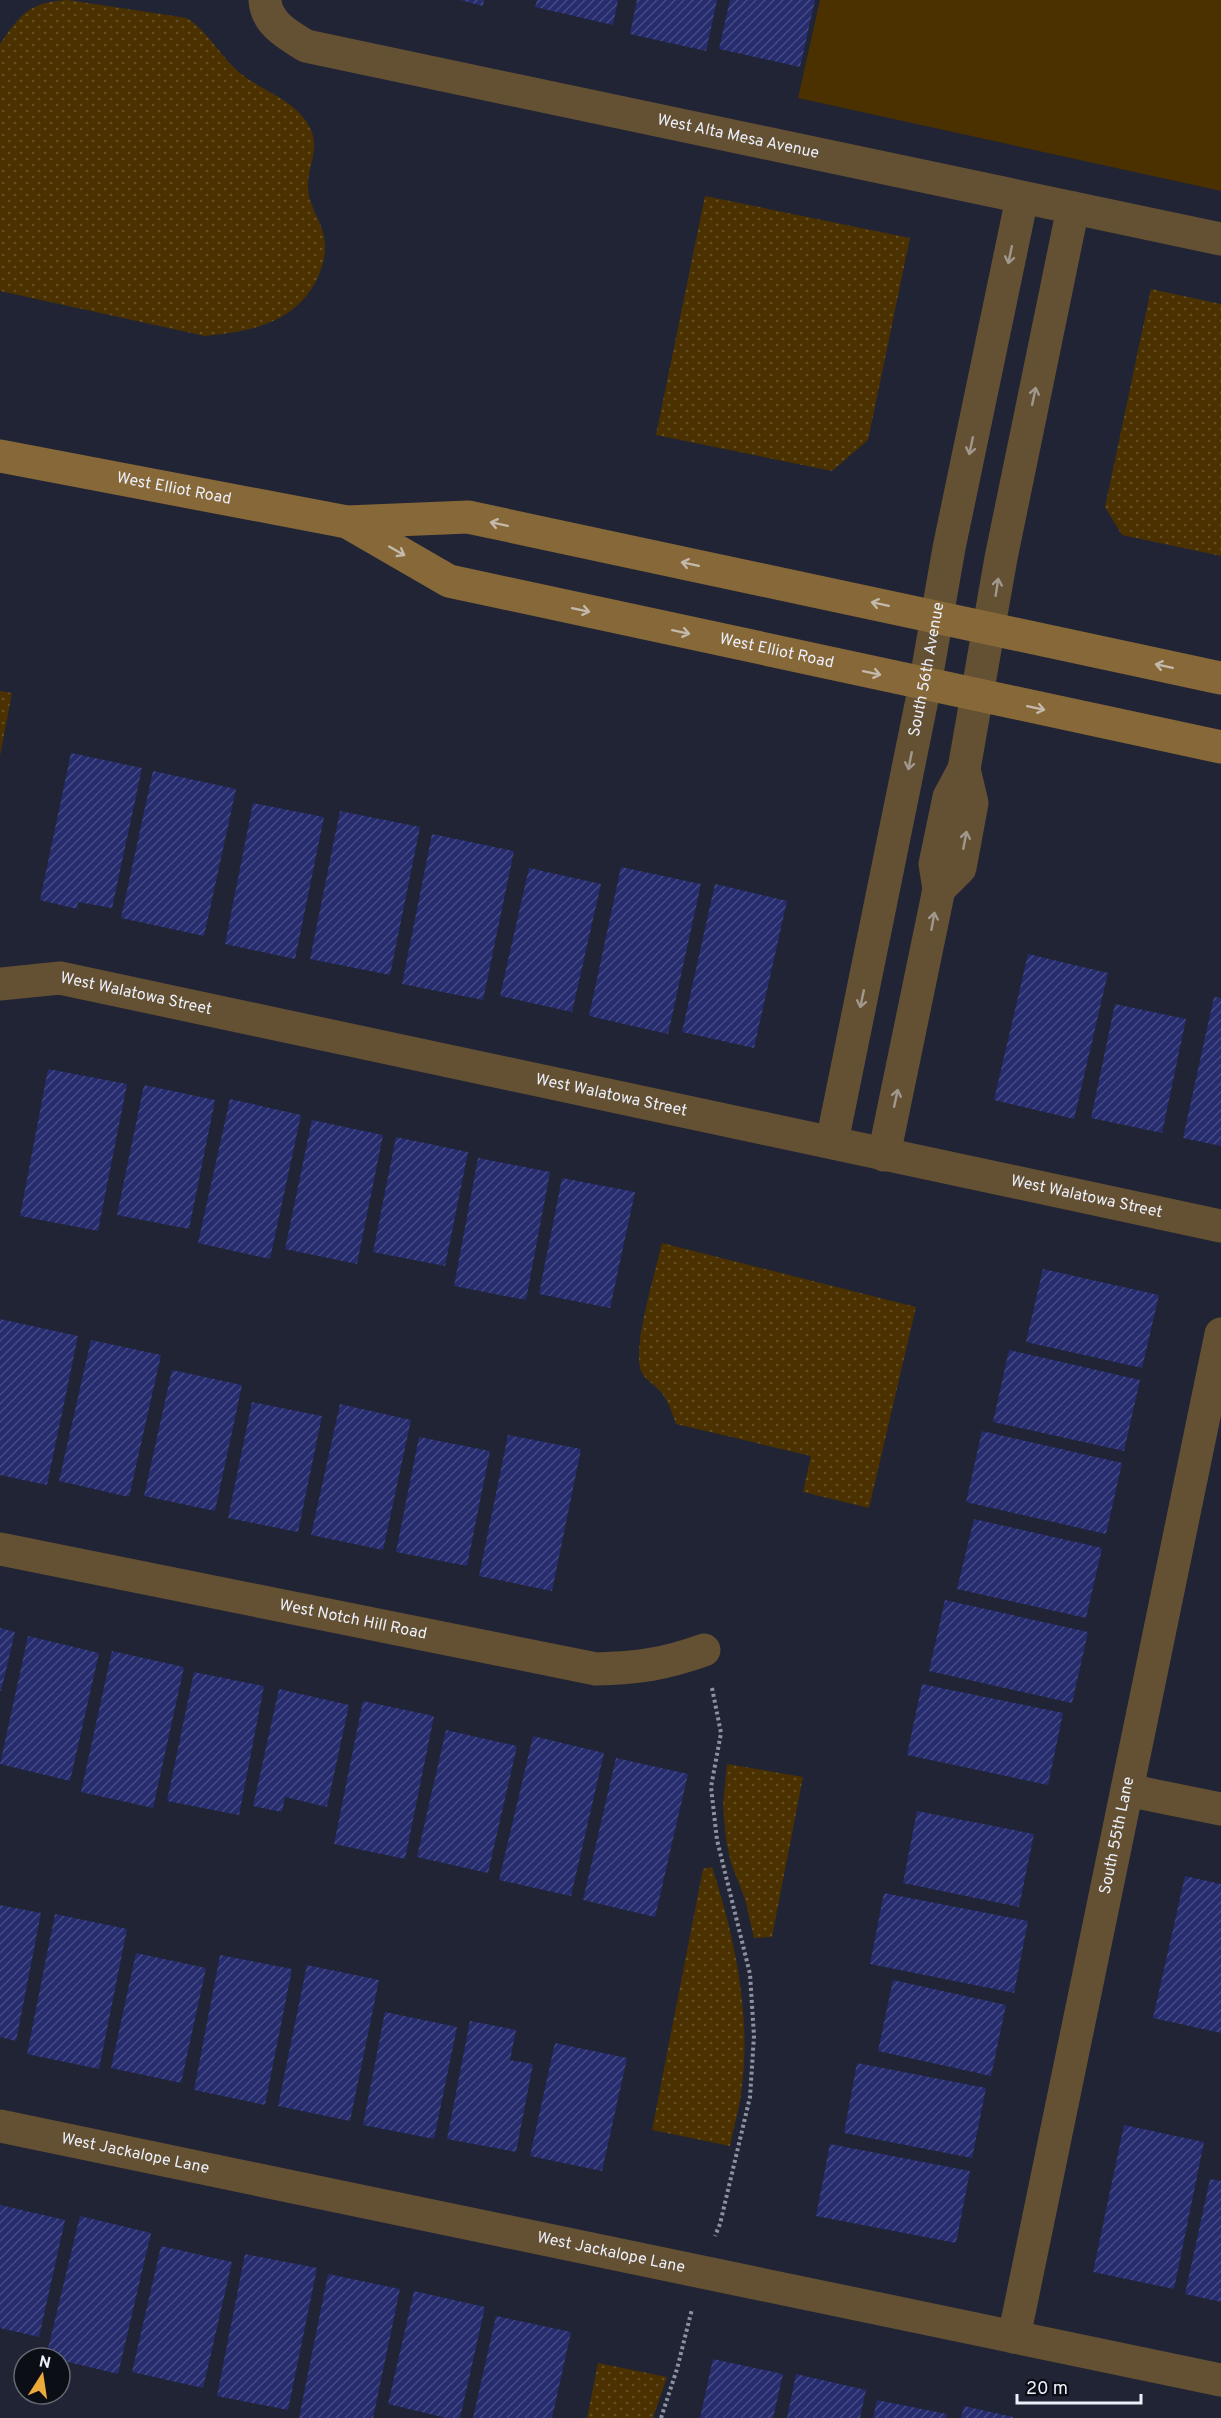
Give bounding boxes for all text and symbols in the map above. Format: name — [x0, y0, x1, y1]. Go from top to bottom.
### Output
street label: West Alta Mesa Avenue — [655, 110, 821, 164]
one-way arrow — [1004, 246, 1016, 265]
one-way arrow — [1029, 387, 1040, 406]
one-way arrow — [964, 436, 976, 455]
street label: West Elliot Road — [115, 468, 233, 510]
one-way arrow — [490, 518, 509, 529]
one-way arrow — [388, 546, 405, 558]
one-way arrow — [680, 558, 700, 569]
one-way arrow — [991, 578, 1002, 597]
one-way arrow — [871, 598, 890, 610]
street label: South 56th Avenue — [905, 601, 949, 739]
one-way arrow — [571, 605, 590, 616]
one-way arrow — [671, 626, 690, 638]
street label: West Elliot Road — [718, 629, 836, 673]
one-way arrow — [1155, 660, 1174, 671]
one-way arrow — [861, 668, 881, 679]
one-way arrow — [1025, 703, 1045, 714]
one-way arrow — [904, 751, 915, 771]
one-way arrow — [960, 831, 971, 850]
one-way arrow — [928, 912, 939, 931]
street label: West Walatowa Street — [58, 968, 214, 1020]
one-way arrow — [856, 988, 867, 1008]
street label: West Walatowa Street — [534, 1070, 689, 1122]
one-way arrow — [891, 1089, 902, 1108]
street label: West Walatowa Street — [1009, 1171, 1164, 1223]
street label: West Notch Hill Road — [277, 1595, 428, 1645]
street label: South 55th Lane — [1096, 1775, 1139, 1896]
street label: West Jackalope Lane — [59, 2129, 211, 2179]
street label: West Jackalope Lane — [535, 2228, 687, 2278]
north arrow — [12, 2346, 72, 2406]
text: N — [37, 2352, 52, 2374]
scale bar — [1017, 2367, 1142, 2405]
text: 20 m — [1026, 2378, 1068, 2401]

